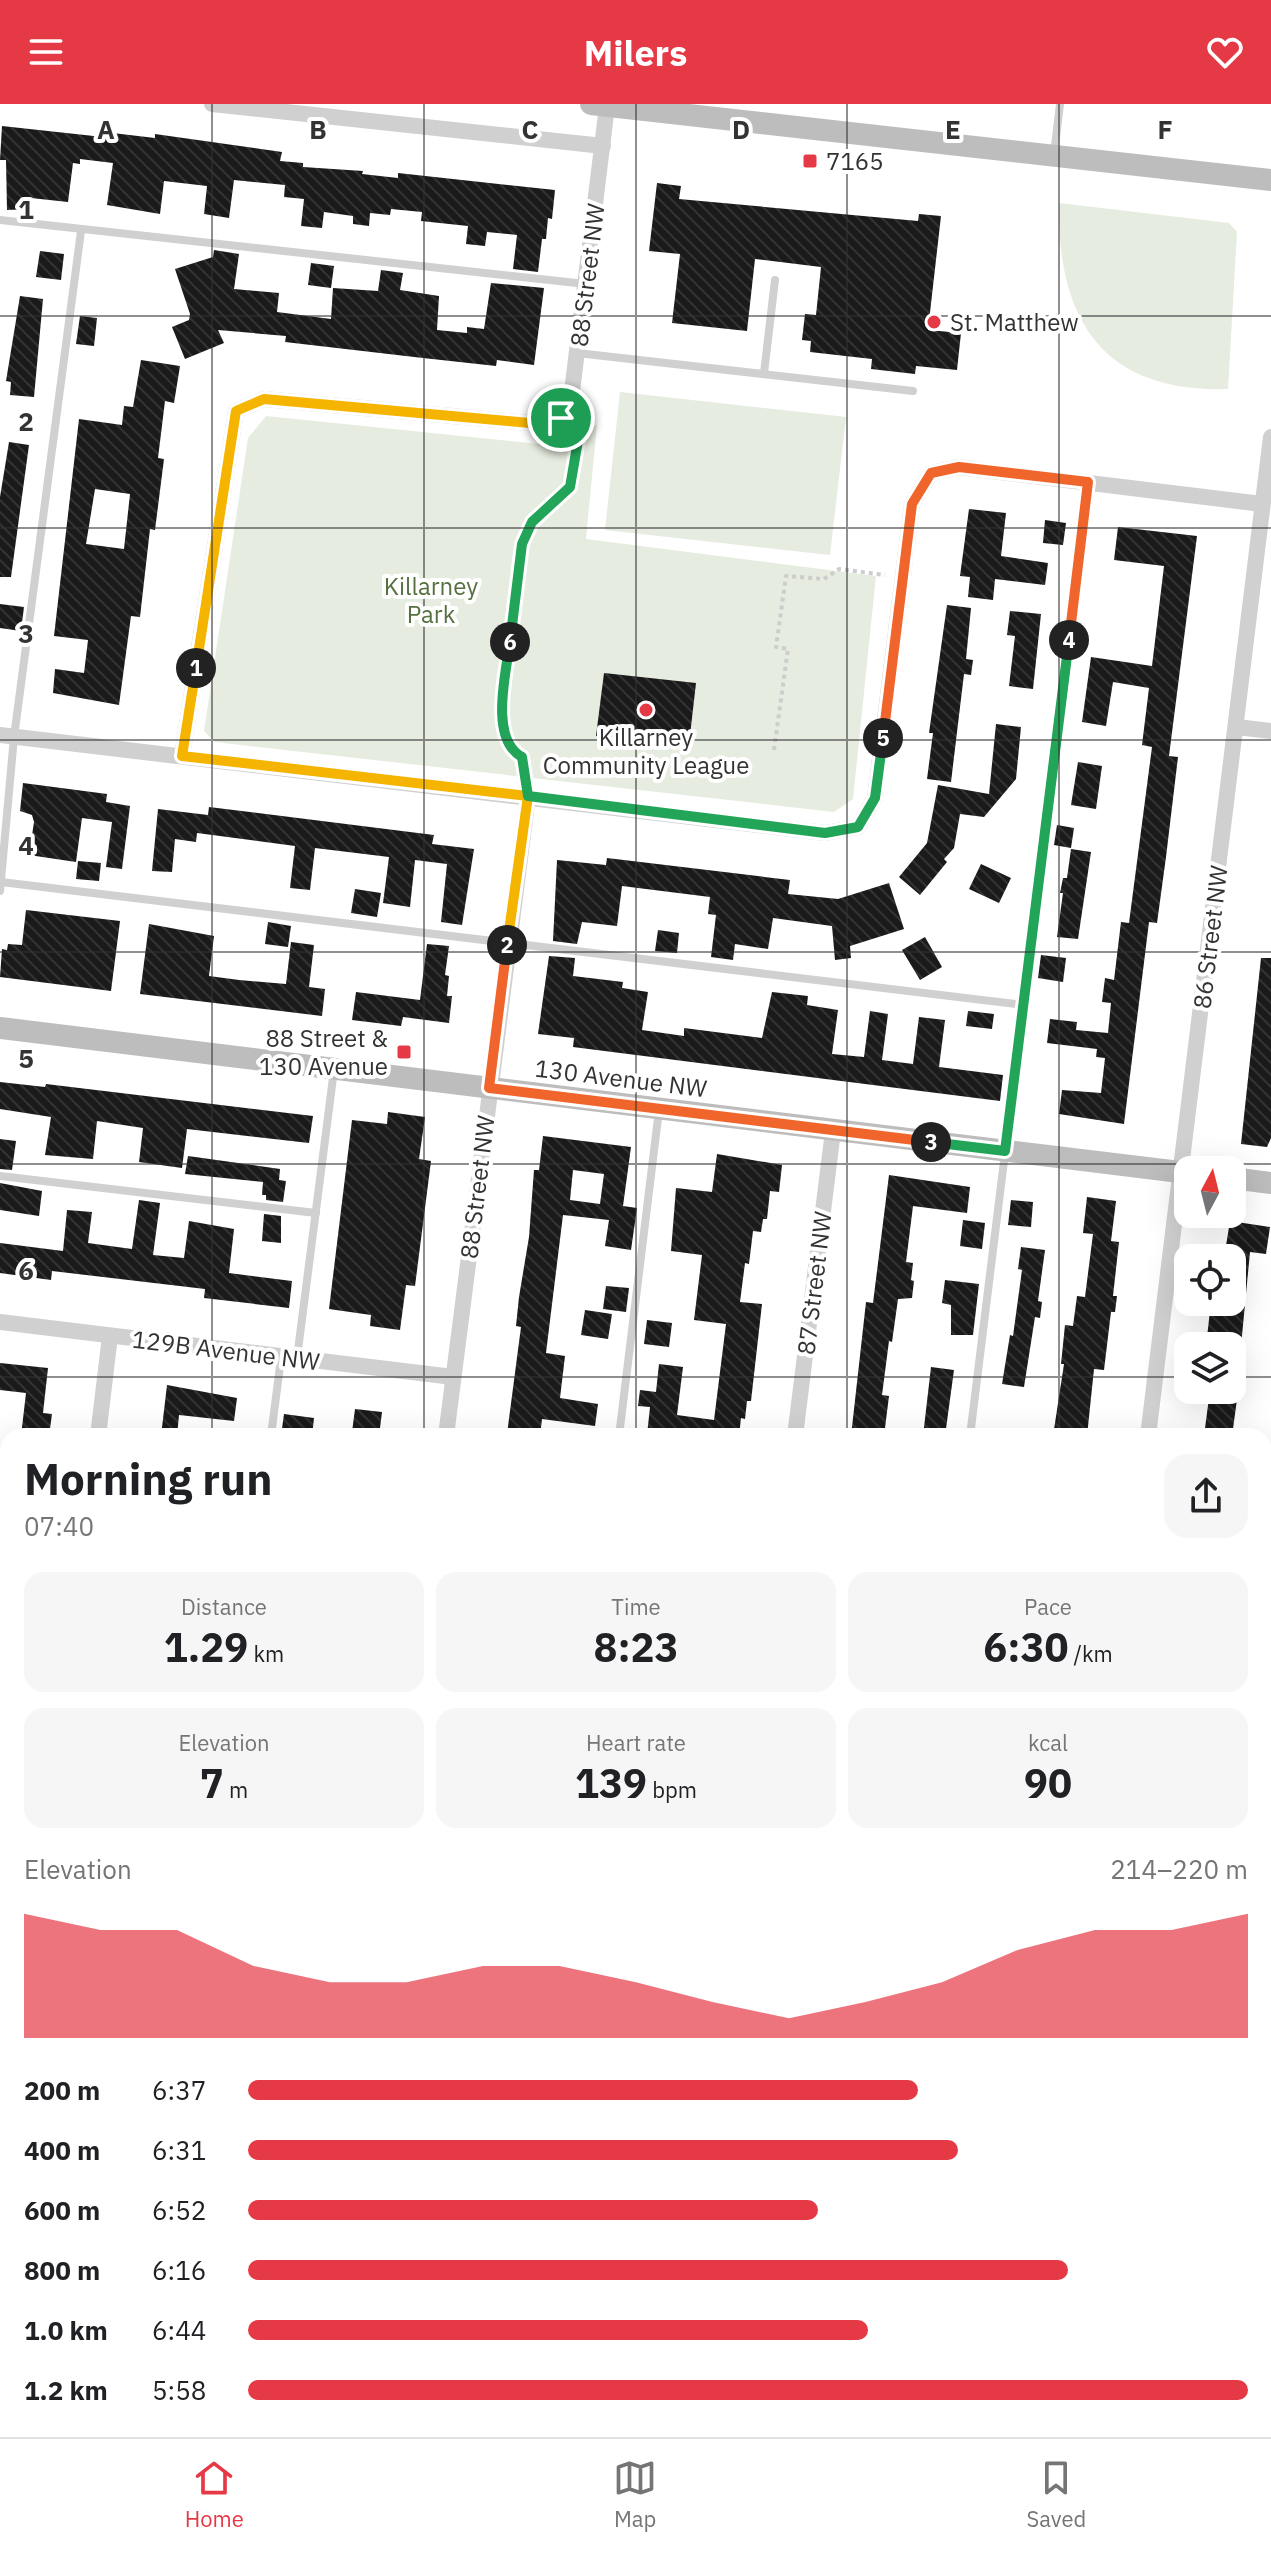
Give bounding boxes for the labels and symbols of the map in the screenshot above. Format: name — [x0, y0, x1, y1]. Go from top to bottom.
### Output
text: A — [97, 112, 115, 146]
text: B — [309, 112, 327, 146]
text: C — [522, 112, 539, 146]
text: D — [732, 112, 750, 146]
text: E — [945, 112, 961, 146]
text: F — [1157, 112, 1173, 146]
place label: 7165 — [826, 145, 884, 177]
marker: 7165 — [801, 152, 819, 170]
text: 1 — [18, 192, 34, 226]
street label: 88 Street NW — [562, 201, 612, 349]
place label: St. Matthew — [950, 306, 1079, 338]
marker: St. Matthew — [925, 313, 943, 331]
pin — [527, 384, 595, 452]
text: 2 — [18, 404, 34, 438]
park label: Killarney Park — [384, 570, 478, 630]
text: 3 — [18, 616, 34, 650]
pin: 4 — [1049, 620, 1089, 660]
pin: 6 — [490, 622, 530, 662]
pin: 1 — [176, 648, 216, 688]
marker: Killarney Community League — [637, 701, 655, 719]
pin: 5 — [863, 718, 903, 758]
place label: Killarney Community League — [543, 721, 749, 781]
text: 4 — [18, 828, 34, 862]
street label: 86 Street NW — [1185, 863, 1235, 1011]
pin: 2 — [487, 925, 527, 965]
place label: 88 Street & 130 Avenue — [259, 1022, 388, 1082]
text: 5 — [18, 1041, 34, 1075]
marker: 88 Street & 130 Avenue — [395, 1043, 413, 1061]
street label: 130 Avenue NW — [533, 1052, 709, 1104]
street label: 88 Street NW — [452, 1113, 502, 1261]
pin: 3 — [911, 1122, 951, 1162]
north arrow — [1174, 1156, 1246, 1228]
street label: 87 Street NW — [789, 1209, 839, 1357]
text: 6 — [18, 1253, 34, 1287]
street label: 129B Avenue NW — [130, 1323, 322, 1377]

